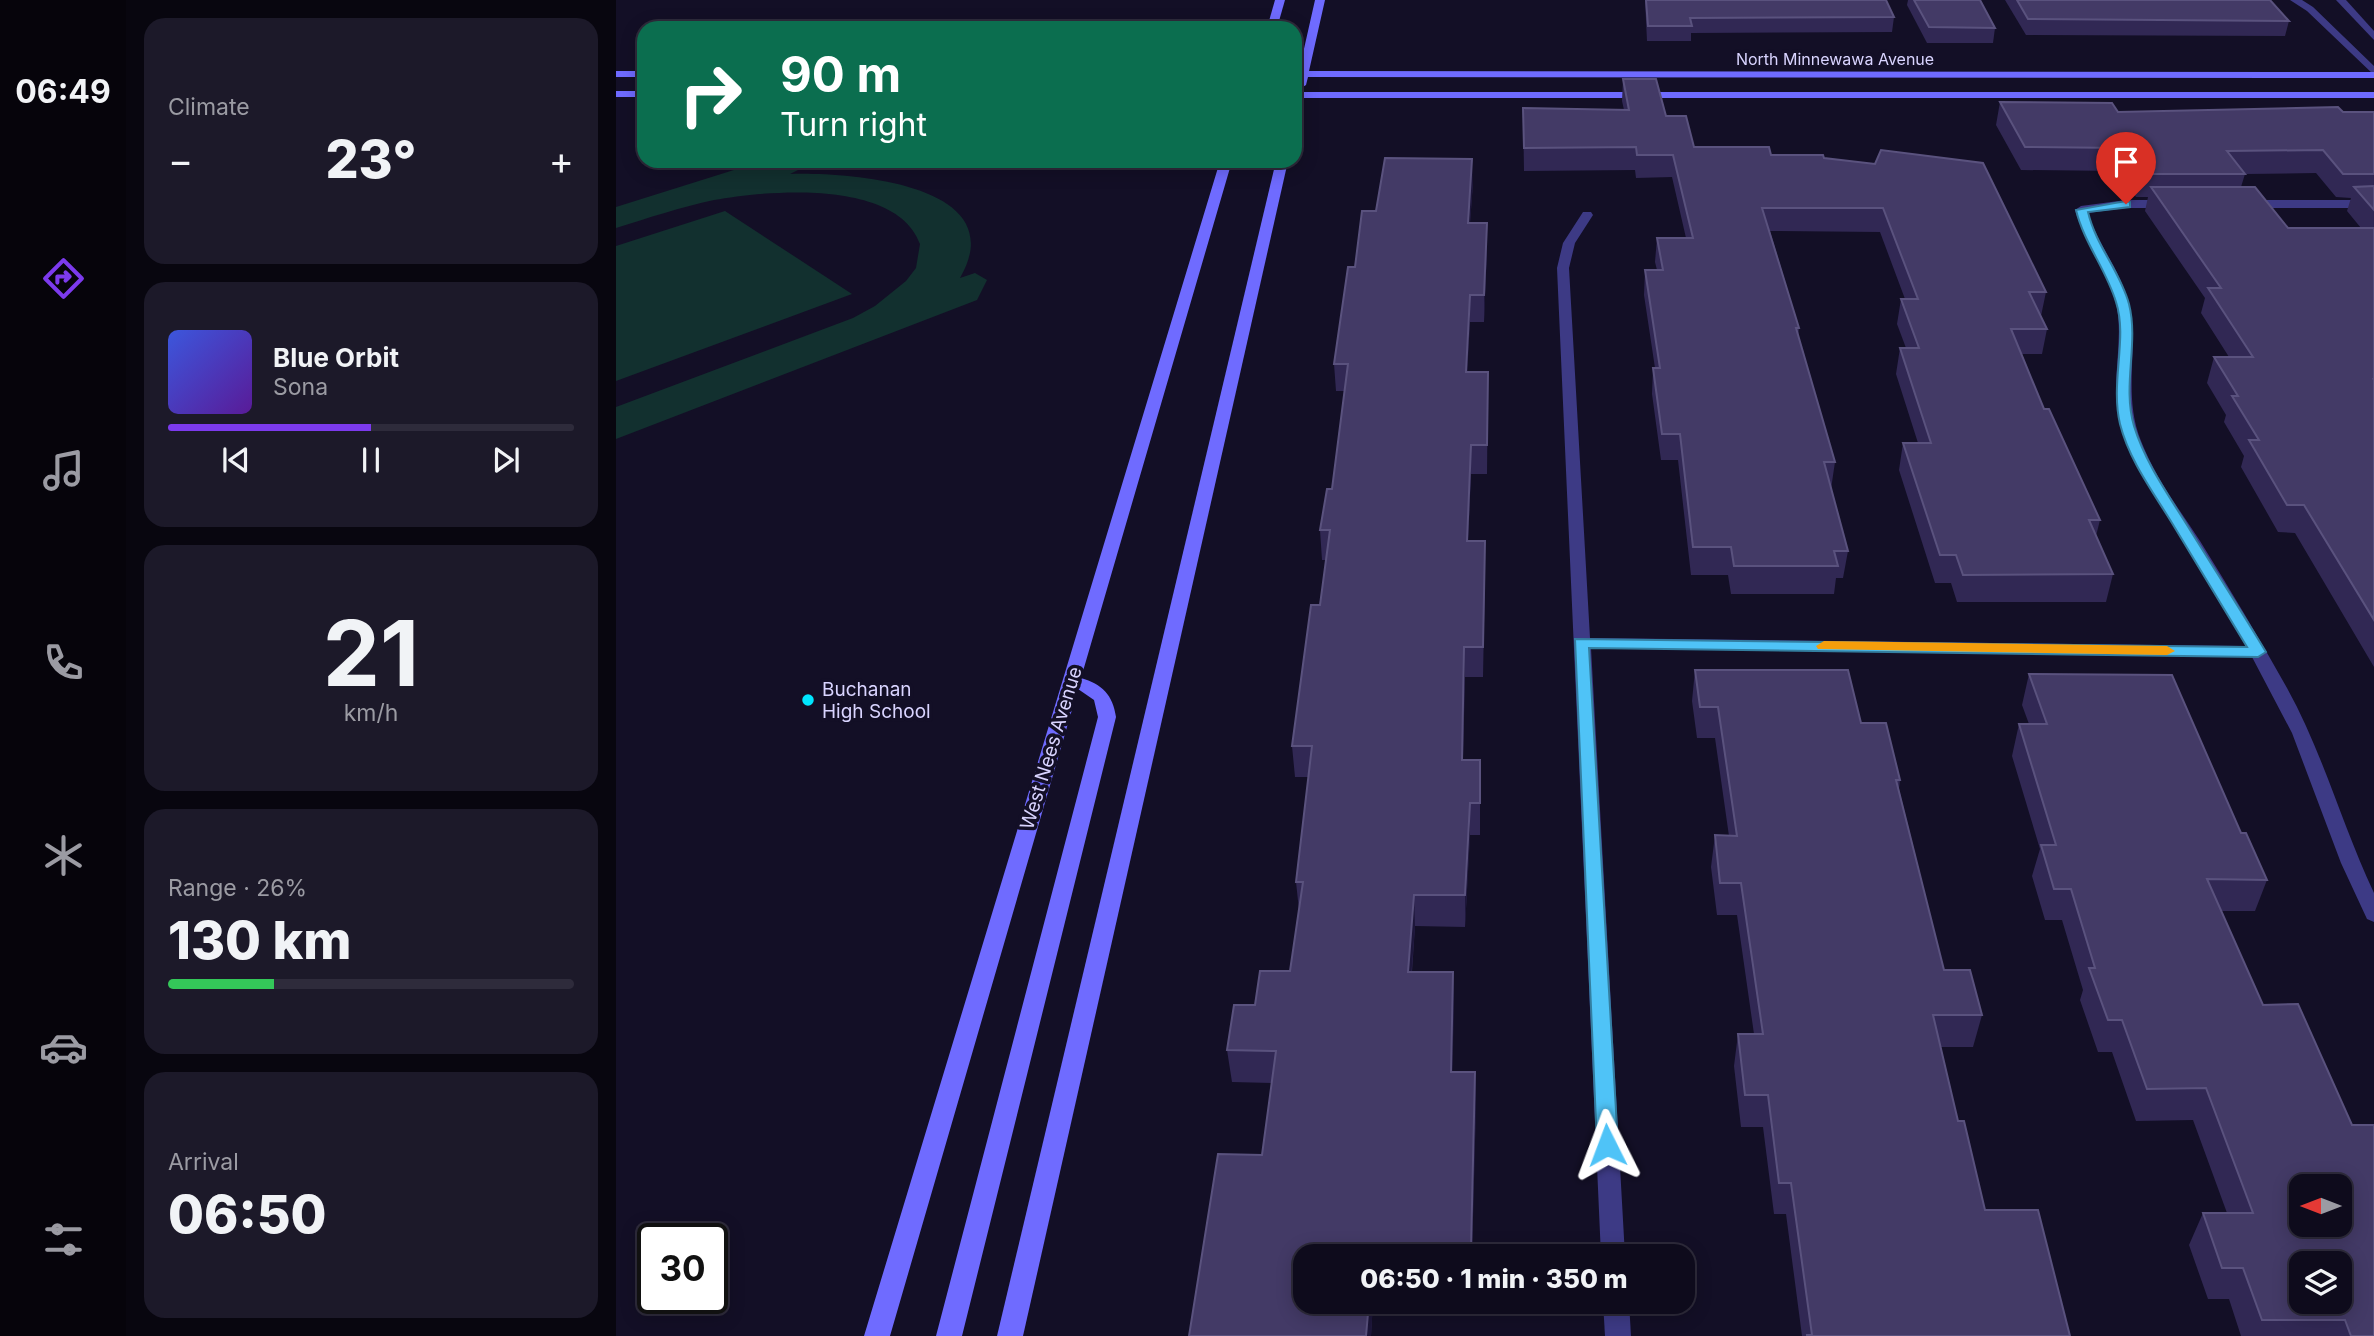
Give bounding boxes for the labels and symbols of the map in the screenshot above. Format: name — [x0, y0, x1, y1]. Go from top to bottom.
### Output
street label: North Minnewawa Avenue — [1736, 49, 1934, 69]
pin — [2096, 132, 2156, 204]
street label: West Nees Avenue — [1015, 664, 1087, 832]
place label: Buchanan High School — [822, 678, 931, 723]
marker: Buchanan High School — [800, 692, 816, 708]
position arrow — [1570, 1108, 1644, 1182]
north arrow — [2289, 1174, 2352, 1237]
speed limit sign: 30 — [637, 1223, 728, 1314]

